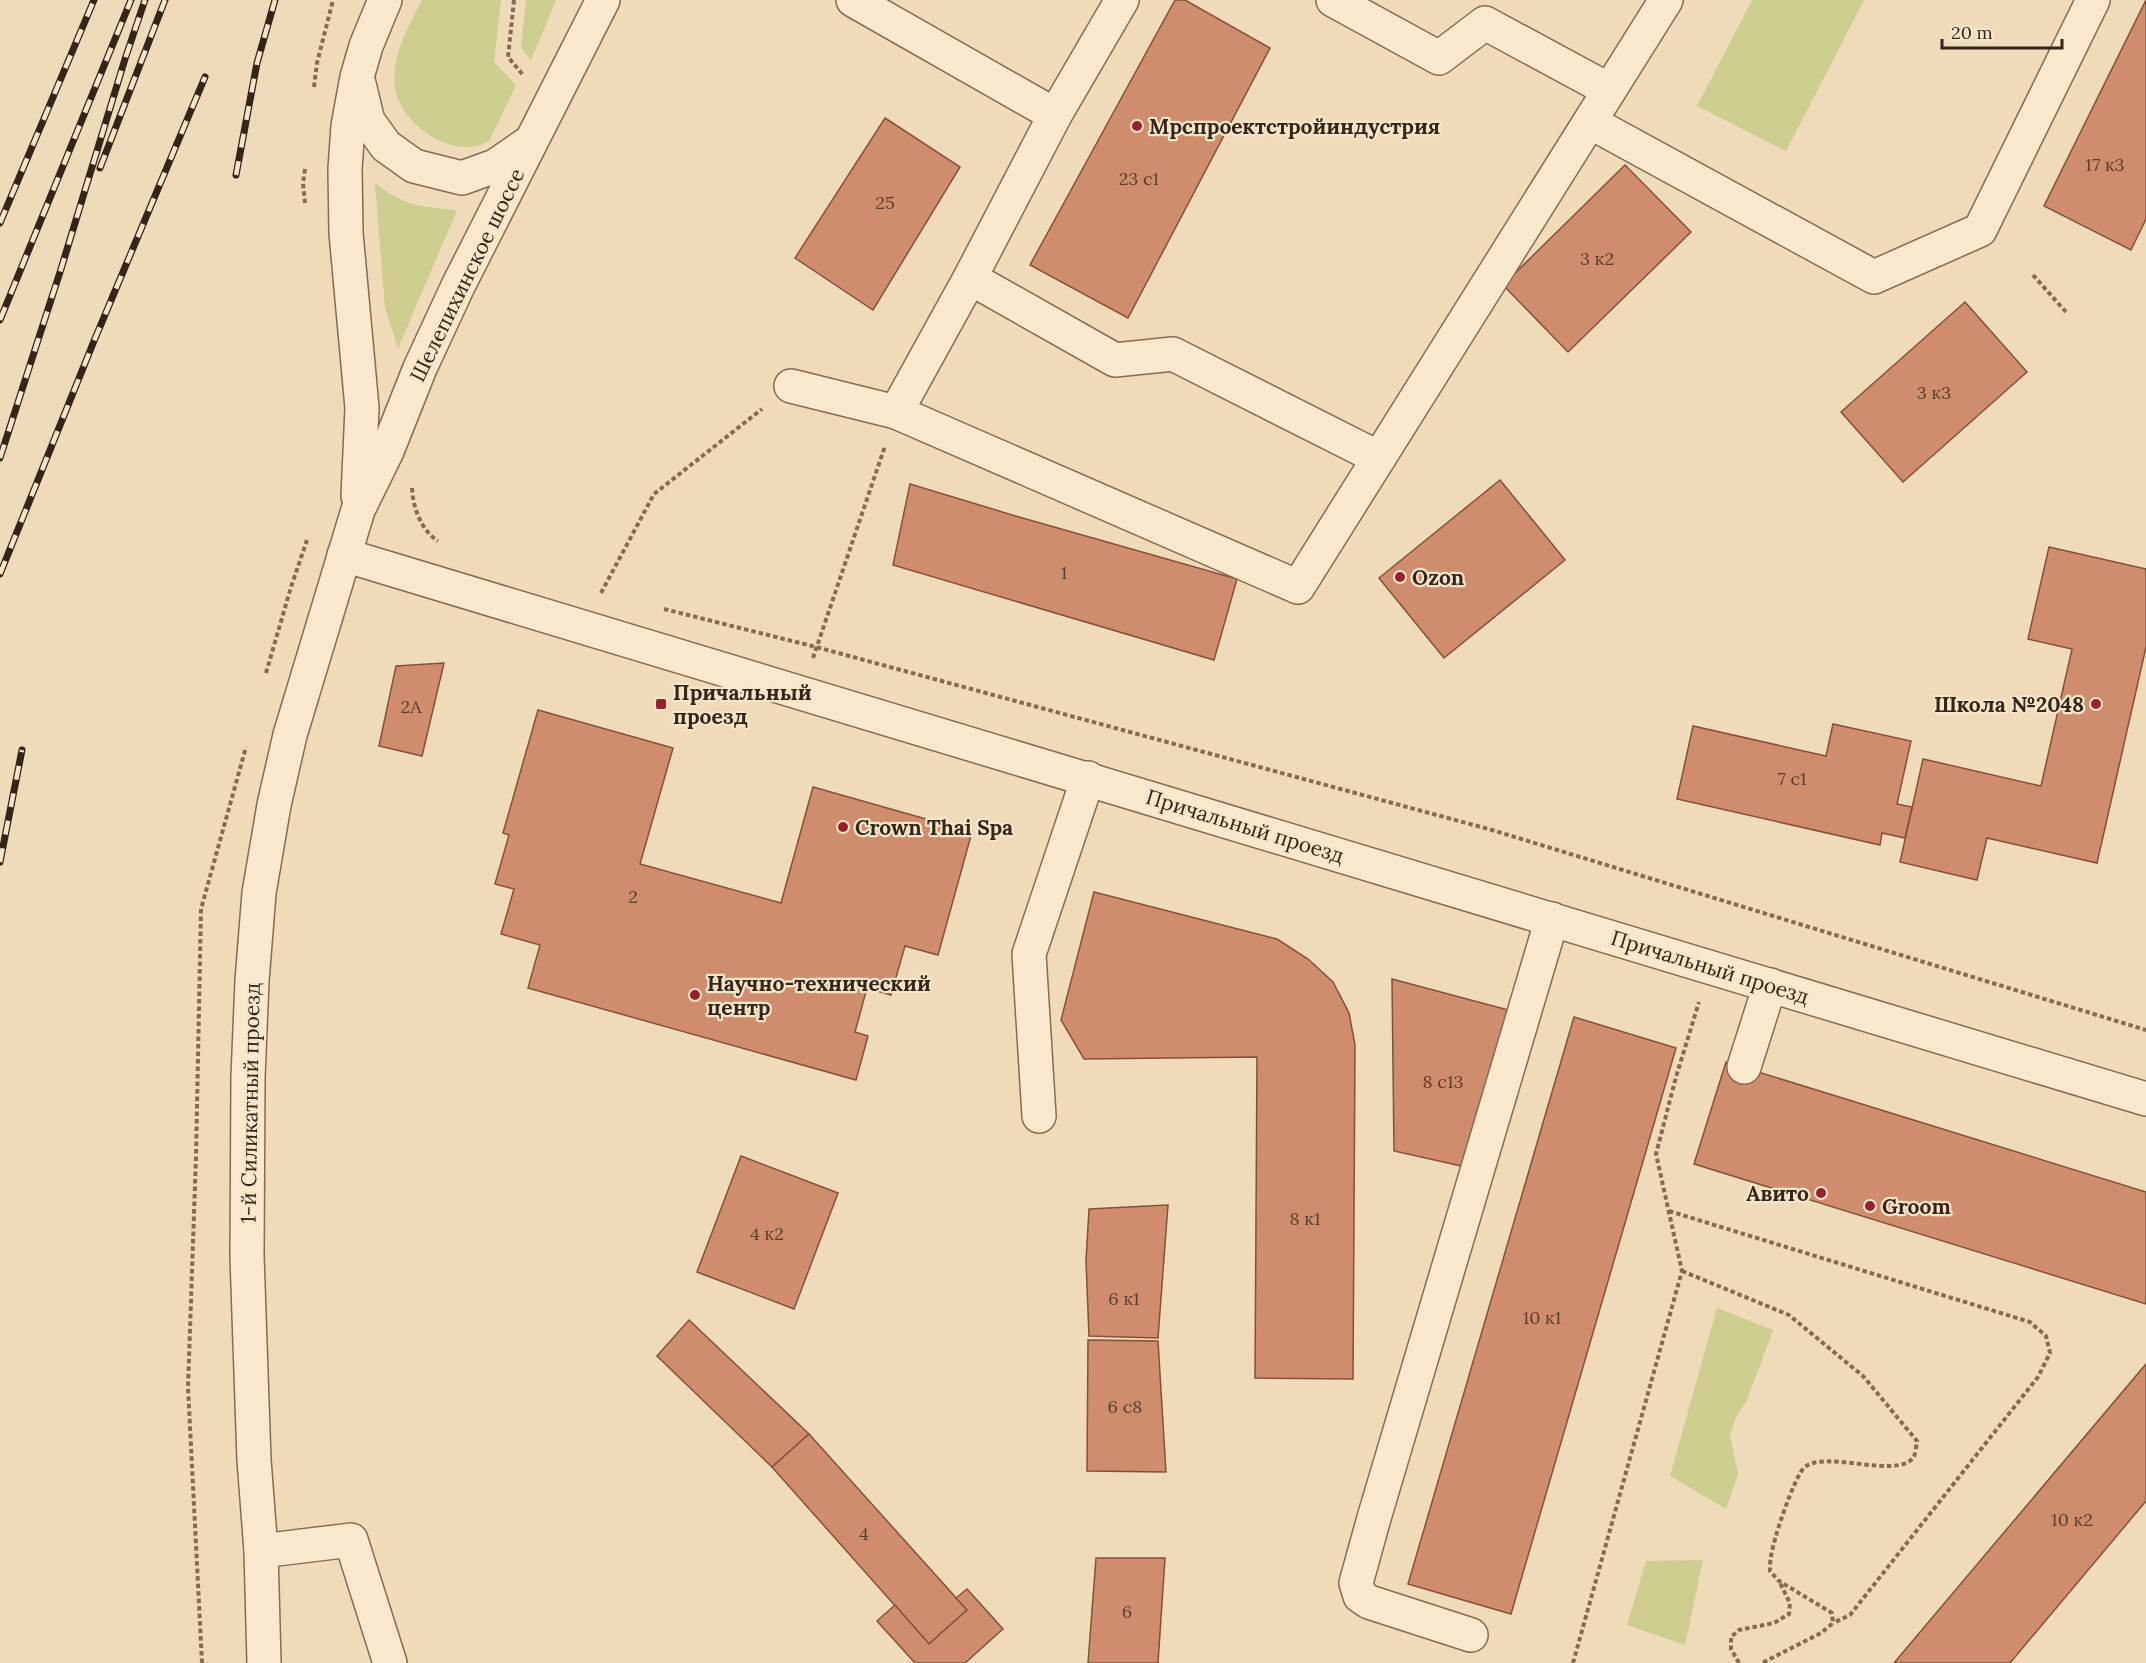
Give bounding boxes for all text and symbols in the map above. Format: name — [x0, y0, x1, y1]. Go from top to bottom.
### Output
scale bar — [1942, 12, 2062, 50]
text: 20 m — [1951, 21, 1993, 44]
place label: Мрспроектстройиндустрия — [1149, 113, 1440, 140]
marker: Мрспроектстройиндустрия — [1130, 119, 1144, 133]
house number: 17 к3 — [2085, 153, 2125, 176]
street label: Шелепихинское шоссе — [404, 164, 530, 386]
house number: 23 c1 — [1119, 167, 1159, 190]
house number: 25 — [875, 191, 895, 214]
house number: 3 к2 — [1580, 247, 1614, 270]
house number: 3 к3 — [1917, 381, 1951, 404]
house number: 1 — [1061, 561, 1067, 584]
place label: Ozon — [1412, 564, 1464, 591]
marker: Ozon — [1393, 570, 1407, 584]
place label: Причальный проезд — [673, 679, 812, 730]
place label: Школа №2048 — [1934, 691, 2084, 718]
house number: 2А — [401, 695, 422, 718]
marker: Причальный проезд — [654, 697, 668, 711]
marker: Школа №2048 — [2089, 697, 2103, 711]
house number: 7 с1 — [1777, 767, 1807, 790]
street label: Причальный проезд — [1143, 783, 1347, 869]
place label: Crown Thai Spa — [855, 814, 1013, 841]
marker: Crown Thai Spa — [836, 820, 850, 834]
house number: 2 — [628, 885, 638, 908]
street label: Причальный проезд — [1608, 924, 1812, 1010]
place label: Научно-технический центр — [707, 970, 931, 1021]
street label: 1-й Силикатный проезд — [234, 982, 266, 1224]
marker: Научно-технический центр — [688, 988, 702, 1002]
house number: 8 с13 — [1422, 1070, 1464, 1093]
place label: Авито — [1746, 1180, 1809, 1207]
marker: Авито — [1814, 1186, 1828, 1200]
place label: Groom — [1882, 1193, 1951, 1220]
marker: Groom — [1863, 1199, 1877, 1213]
house number: 8 к1 — [1289, 1207, 1321, 1230]
house number: 4 к2 — [750, 1222, 784, 1245]
house number: 6 к1 — [1108, 1287, 1140, 1310]
house number: 10 к1 — [1523, 1306, 1561, 1329]
house number: 6 с8 — [1108, 1395, 1142, 1418]
house number: 10 к2 — [2051, 1508, 2093, 1531]
house number: 4 — [859, 1522, 869, 1545]
house number: 6 — [1122, 1600, 1132, 1623]

